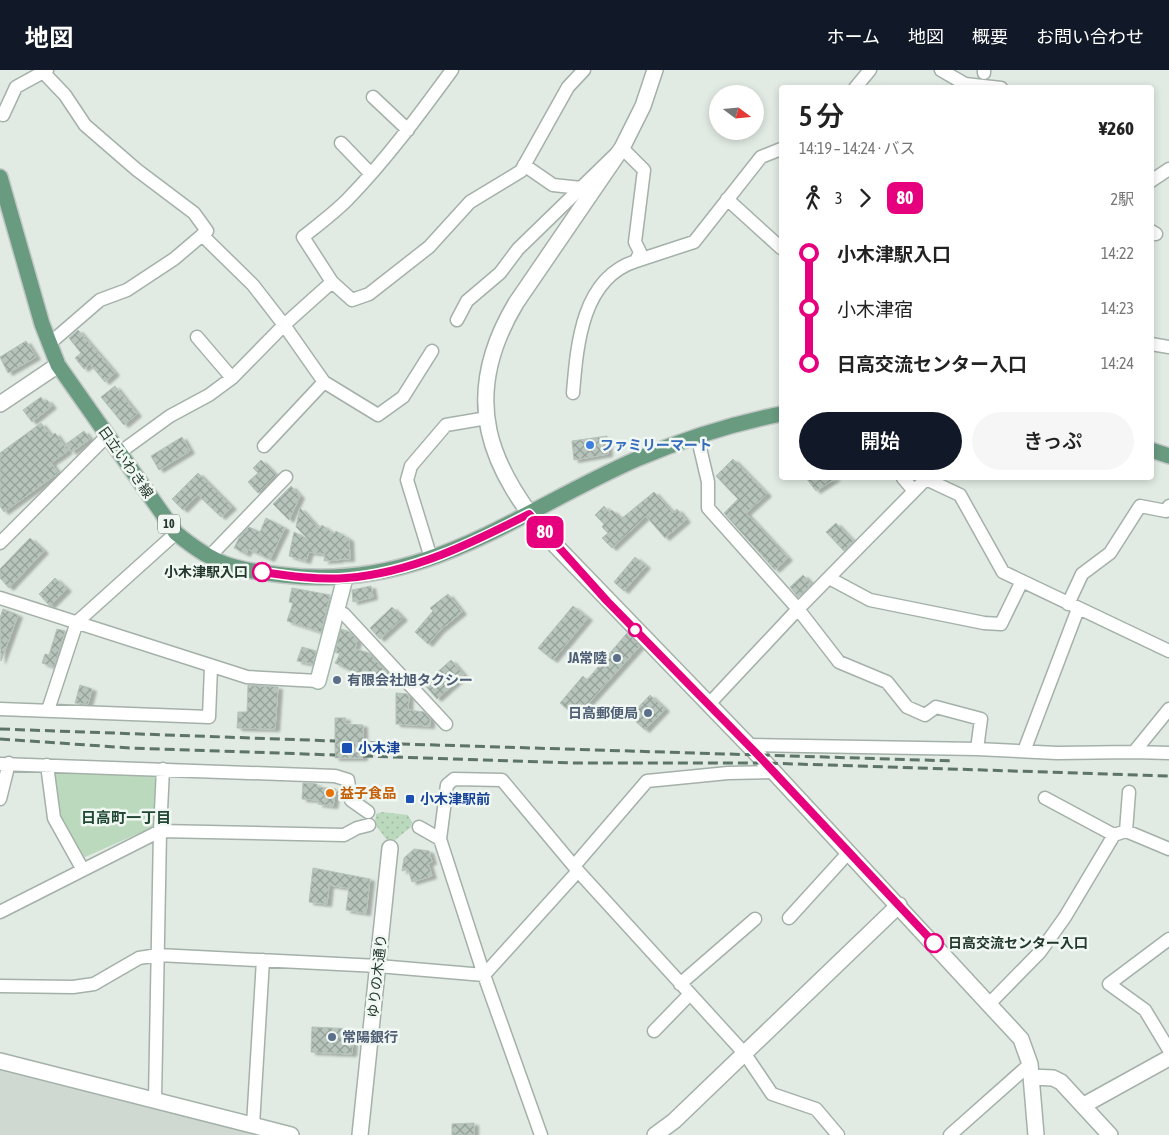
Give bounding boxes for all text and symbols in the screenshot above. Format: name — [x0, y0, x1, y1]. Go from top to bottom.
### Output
text: 地図 — [25, 24, 73, 51]
text: ホーム — [827, 26, 880, 47]
text: 地図 — [908, 26, 944, 47]
text: 概要 — [972, 26, 1008, 47]
text: お問い合わせ — [1036, 26, 1144, 47]
north arrow — [709, 85, 764, 140]
map controls — [709, 85, 764, 140]
text: 5 分 — [799, 100, 844, 132]
text: ¥260 — [1099, 117, 1134, 139]
text: 14:19 – 14:24 · バス — [799, 139, 915, 157]
icon: walk — [799, 184, 827, 212]
icon: forward — [851, 184, 879, 212]
text: 80 — [897, 187, 913, 208]
text: 3 — [835, 189, 843, 207]
text: 2駅 — [1110, 190, 1134, 208]
text: 小木津駅入口 — [837, 243, 951, 265]
text: 14:22 — [1101, 244, 1134, 262]
text: 小木津宿 — [837, 298, 913, 320]
text: 14:23 — [1101, 299, 1134, 317]
text: 日高交流センター入口 — [837, 353, 1027, 375]
text: 14:24 — [1101, 354, 1134, 372]
button: 開始 — [799, 412, 962, 470]
button: きっぷ — [972, 412, 1134, 470]
street label: 日立いわき線 — [95, 423, 157, 501]
place label: ファミリーマート — [600, 437, 712, 453]
marker: ファミリーマート — [584, 439, 596, 451]
road number: 10 — [158, 514, 180, 534]
line badge: 80 — [522, 516, 568, 548]
text: 80 — [537, 521, 553, 542]
marker: 小木津駅入口 — [252, 562, 272, 582]
place label: 小木津駅入口 — [164, 564, 248, 580]
unlabelled marker — [628, 623, 642, 637]
place label: JA常陸 — [567, 650, 607, 666]
marker: JA常陸 — [611, 652, 623, 664]
place label: 有限会社旭タクシー — [347, 672, 473, 688]
marker: 有限会社旭タクシー — [331, 674, 343, 686]
place label: 日高郵便局 — [568, 705, 638, 721]
marker: 日高郵便局 — [642, 707, 654, 719]
place label: 小木津 — [358, 740, 400, 756]
marker: 小木津 — [340, 741, 354, 755]
place label: 益子食品 — [340, 785, 396, 801]
marker: 益子食品 — [324, 787, 336, 799]
place label: 小木津駅前 — [420, 791, 490, 807]
marker: 小木津駅前 — [404, 793, 416, 805]
district label: 日高町一丁目 — [81, 809, 171, 826]
street label: ゆりの木通り — [365, 933, 389, 1019]
marker: 日高交流センター入口 — [924, 933, 944, 953]
place label: 日高交流センター入口 — [948, 935, 1088, 951]
place label: 常陽銀行 — [342, 1029, 398, 1045]
marker: 常陽銀行 — [326, 1031, 338, 1043]

